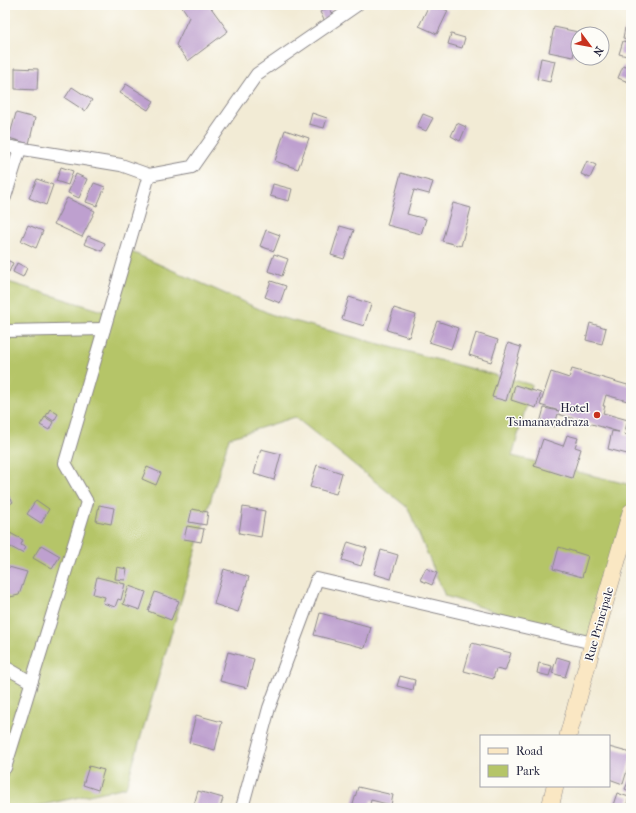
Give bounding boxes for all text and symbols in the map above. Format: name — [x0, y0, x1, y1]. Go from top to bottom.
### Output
north arrow — [570, 26, 610, 66]
text: N — [590, 44, 606, 59]
place label: Hotel Tsimanavadraza — [507, 401, 590, 429]
marker: Hotel Tsimanavadraza — [592, 410, 602, 420]
street label: Rue Principale — [582, 585, 616, 663]
legend — [480, 735, 610, 787]
text: Road — [516, 744, 543, 758]
text: Park — [516, 764, 541, 778]

